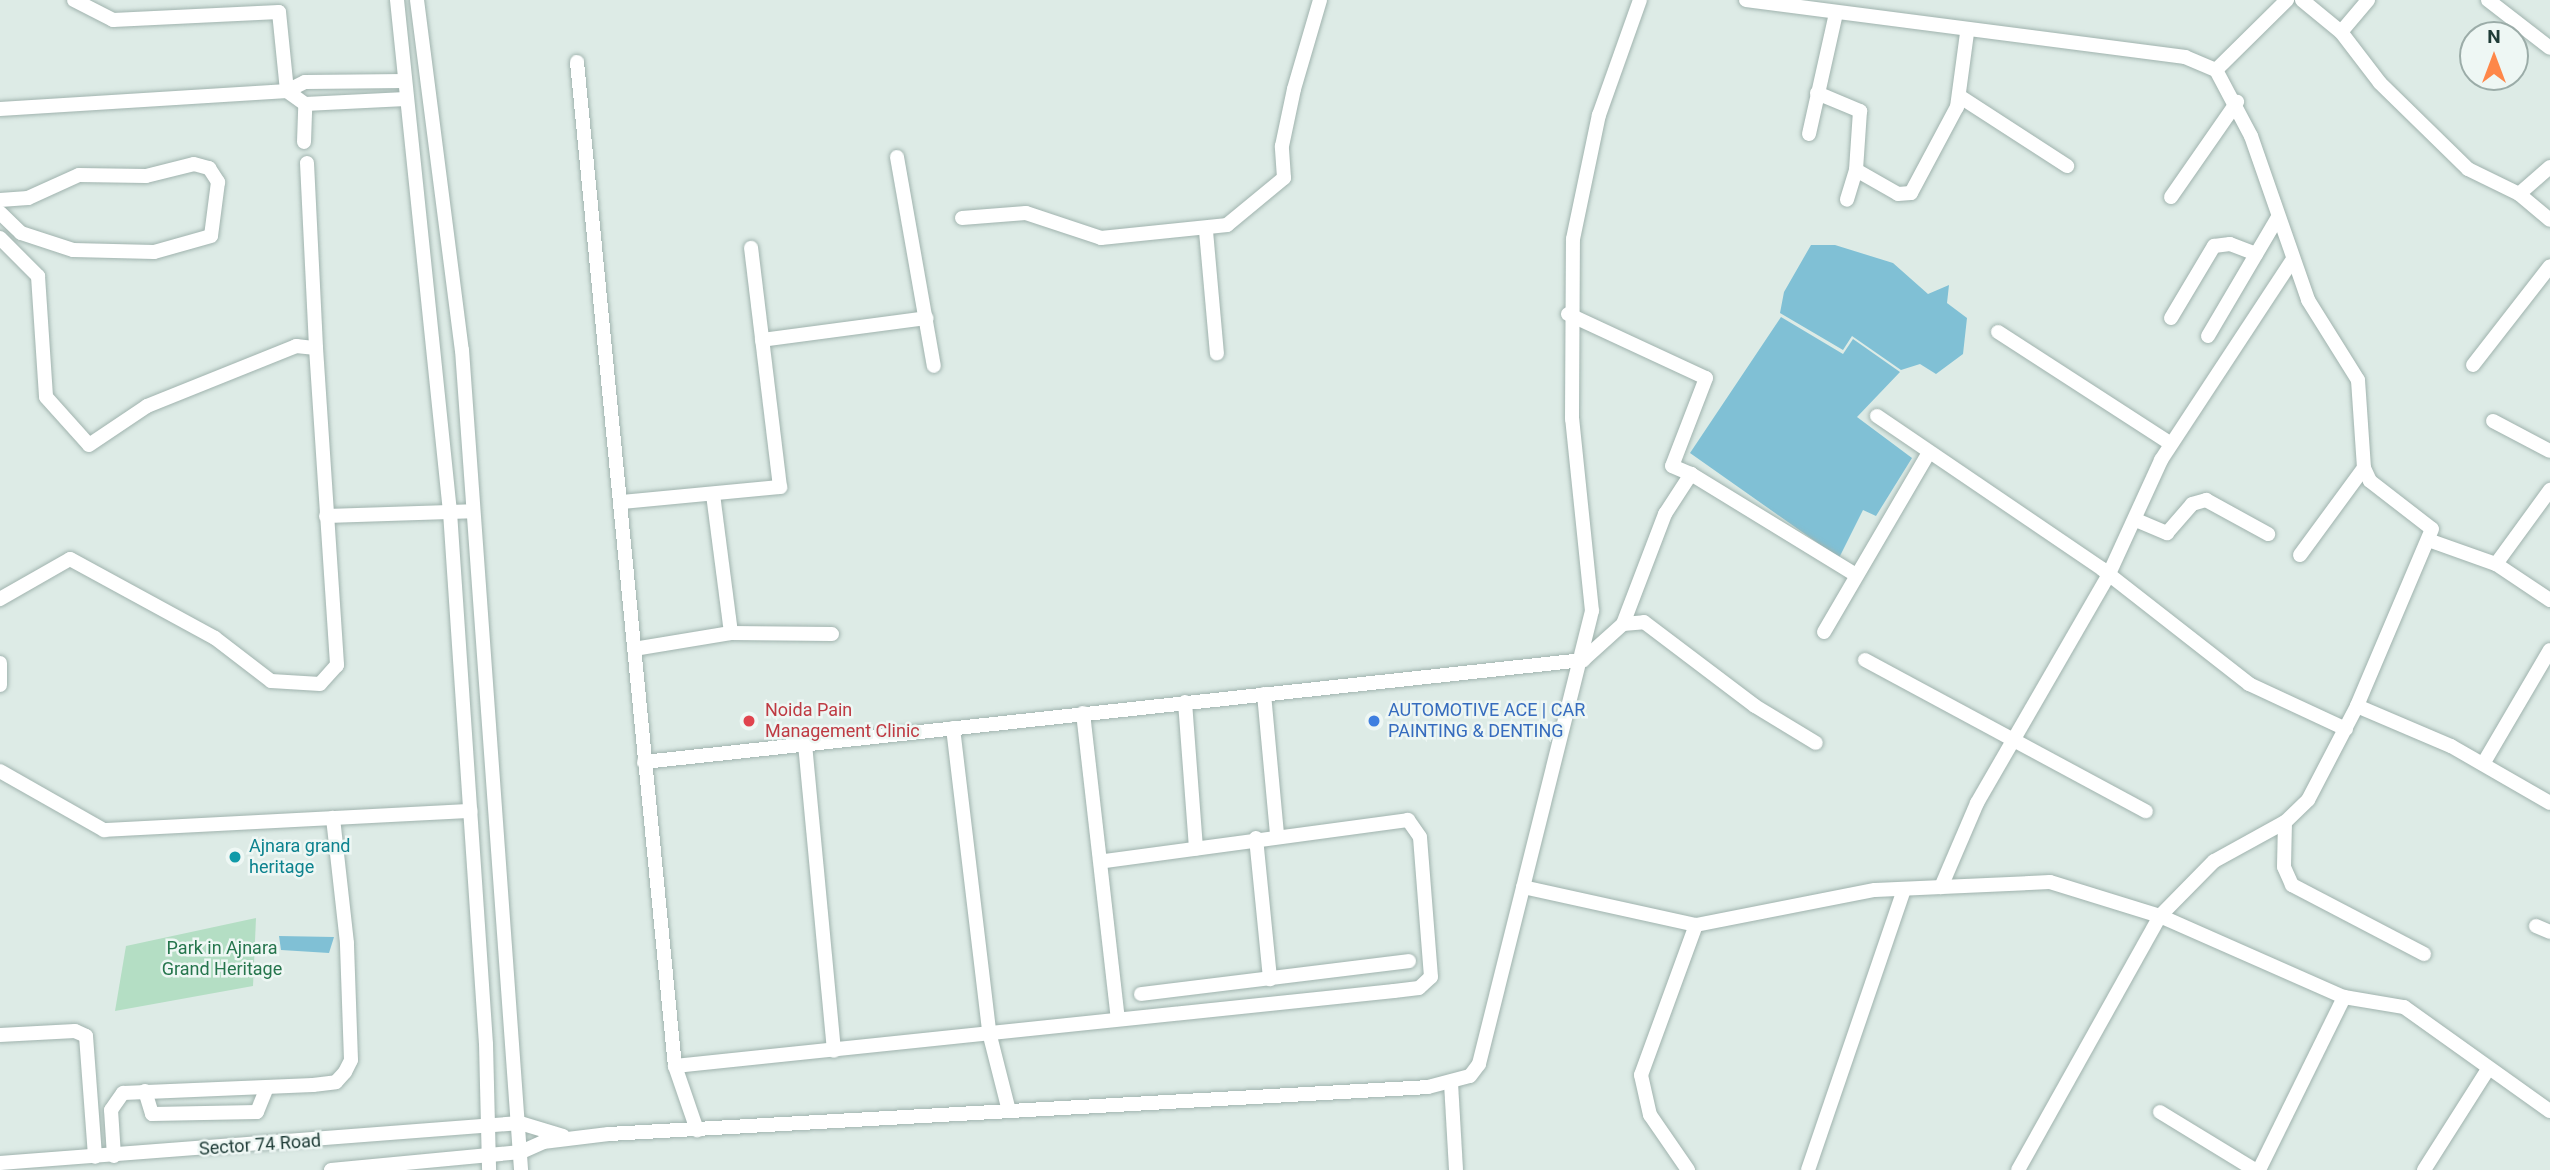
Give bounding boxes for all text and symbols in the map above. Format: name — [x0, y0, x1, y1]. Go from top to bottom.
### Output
north arrow — [2459, 21, 2529, 91]
text: N — [2487, 25, 2501, 48]
place label: Noida Pain Management Clinic — [765, 700, 920, 742]
place label: AUTOMOTIVE ACE | CAR PAINTING & DENTING — [1388, 700, 1585, 742]
marker: Noida Pain Management Clinic — [739, 711, 759, 731]
marker: AUTOMOTIVE ACE | CAR PAINTING & DENTING — [1366, 713, 1382, 729]
place label: Ajnara grand heritage — [249, 836, 351, 878]
marker: Ajnara grand heritage — [227, 849, 243, 865]
park label: Park in Ajnara Grand Heritage — [162, 938, 282, 981]
street label: Sector 74 Road — [198, 1130, 322, 1160]

